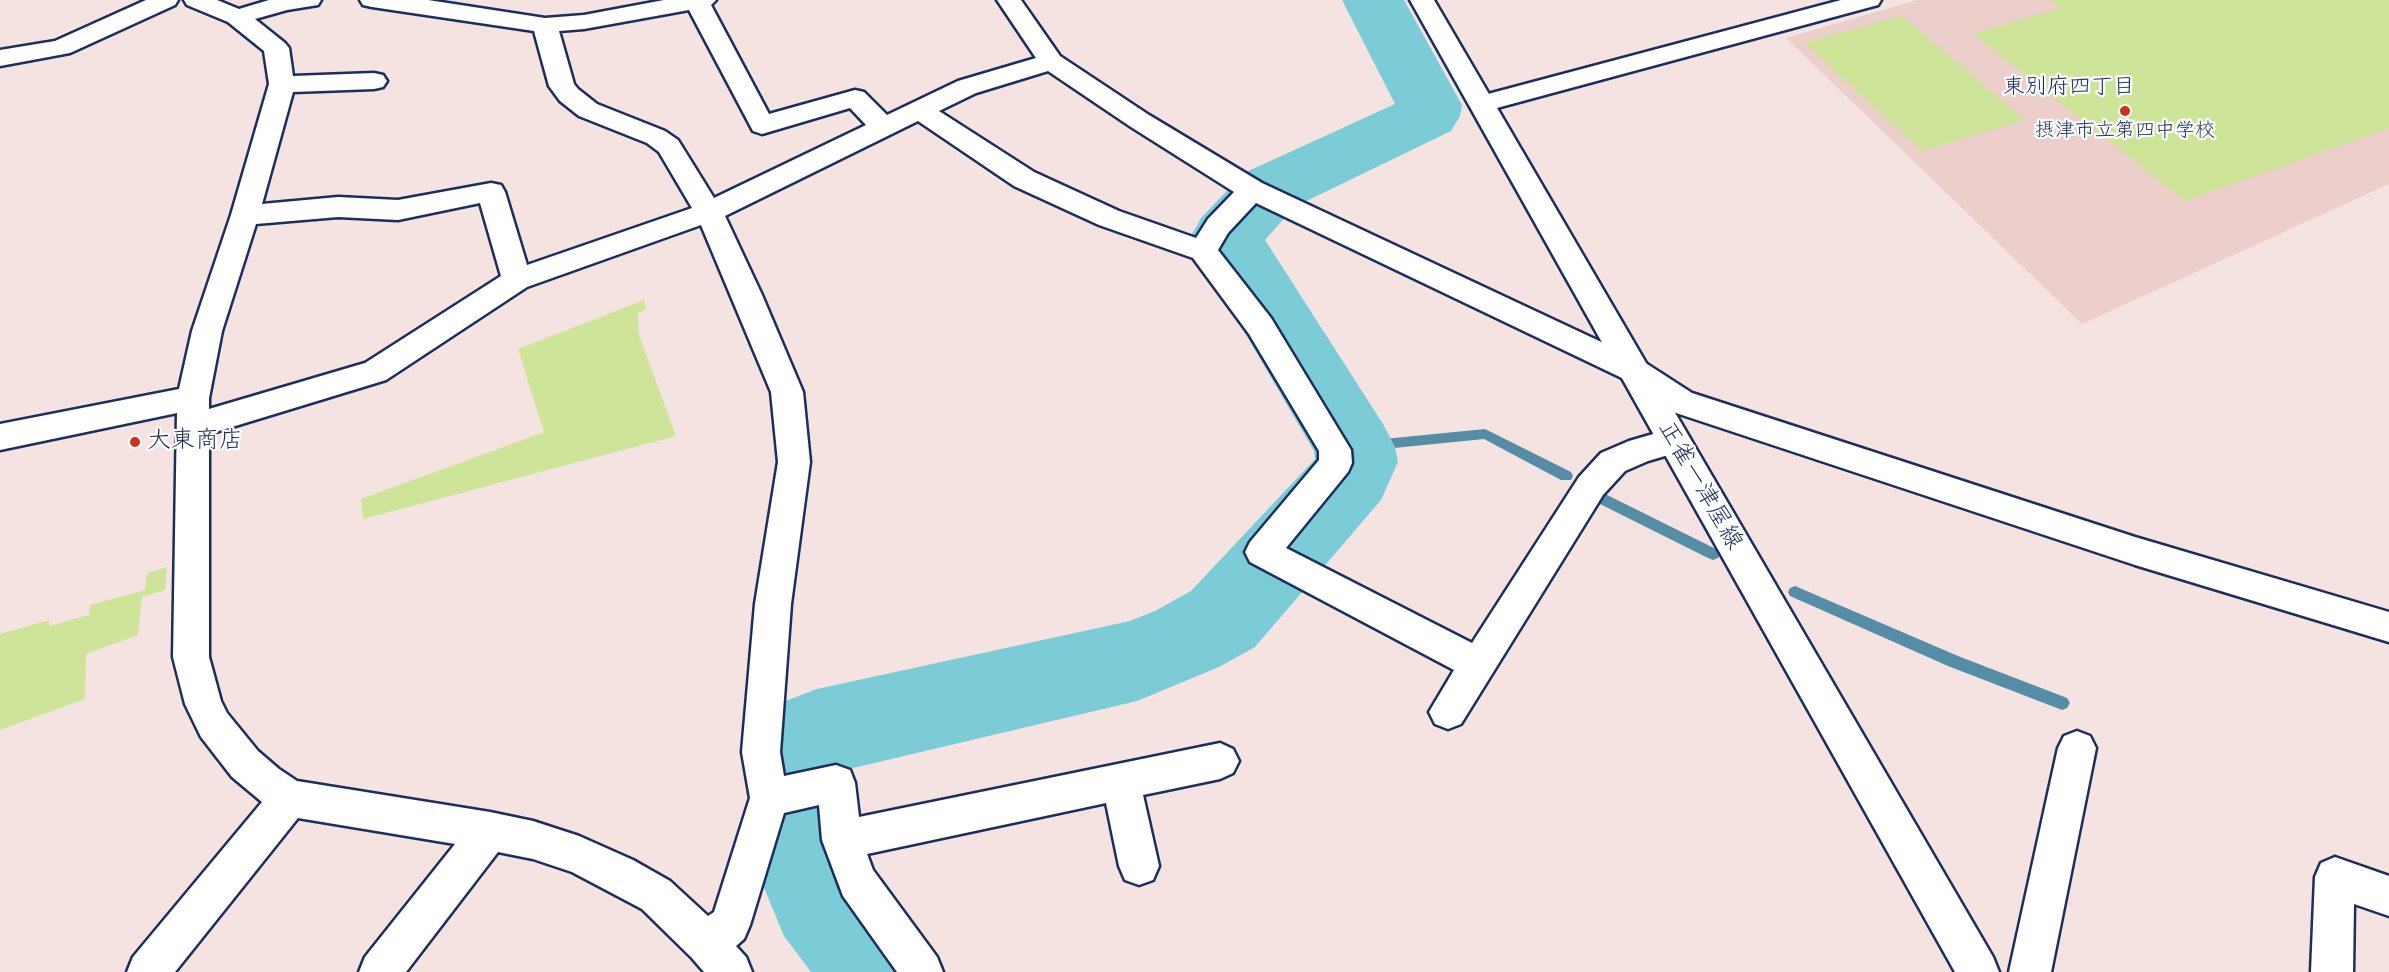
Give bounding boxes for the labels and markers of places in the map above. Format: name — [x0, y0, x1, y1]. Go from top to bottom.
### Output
marker: 摂津市立第四中学校 — [2118, 104, 2132, 118]
place label: 摂津市立第四中学校 — [2035, 120, 2215, 144]
place label: 大東商店 — [147, 428, 243, 456]
marker: 大東商店 — [128, 435, 142, 449]

